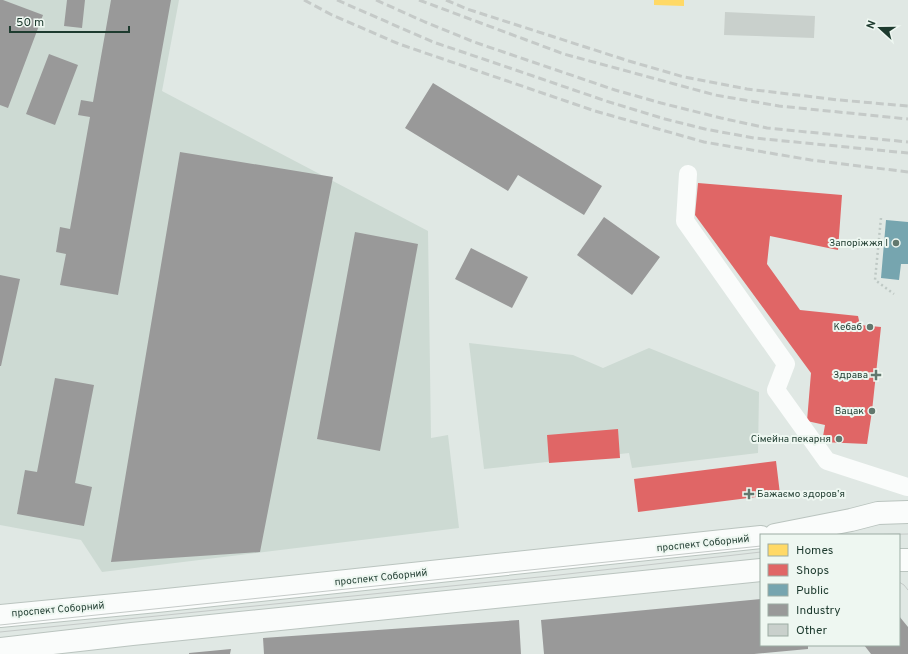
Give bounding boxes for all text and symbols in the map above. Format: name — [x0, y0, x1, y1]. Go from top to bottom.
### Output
scale bar — [10, 8, 129, 34]
north arrow — [860, 8, 900, 48]
text: 50 m — [16, 15, 44, 31]
text: N — [864, 19, 880, 31]
place label: Запорiжжя I — [829, 237, 888, 250]
marker: Запорiжжя I — [891, 238, 901, 248]
place label: Кебаб — [834, 321, 862, 334]
marker: Кебаб — [865, 322, 875, 332]
place label: Здрава — [833, 369, 868, 382]
marker: Здрава — [871, 370, 881, 380]
place label: Вацак — [835, 405, 864, 418]
marker: Вацак — [867, 406, 877, 416]
place label: Сімейна пекарня — [751, 433, 831, 446]
marker: Сімейна пекарня — [834, 434, 844, 444]
place label: Бажаємо здоровʼя — [757, 488, 845, 501]
marker: Бажаємо здоровʼя — [744, 489, 754, 499]
street label: проспект Соборний — [656, 533, 750, 555]
legend — [760, 534, 900, 646]
text: Homes — [796, 543, 833, 559]
text: Shops — [796, 563, 829, 579]
street label: проспект Соборний — [334, 567, 428, 589]
text: Public — [796, 583, 829, 599]
street label: проспект Соборний — [11, 599, 105, 621]
text: Industry — [796, 603, 841, 619]
text: Other — [796, 623, 828, 639]

